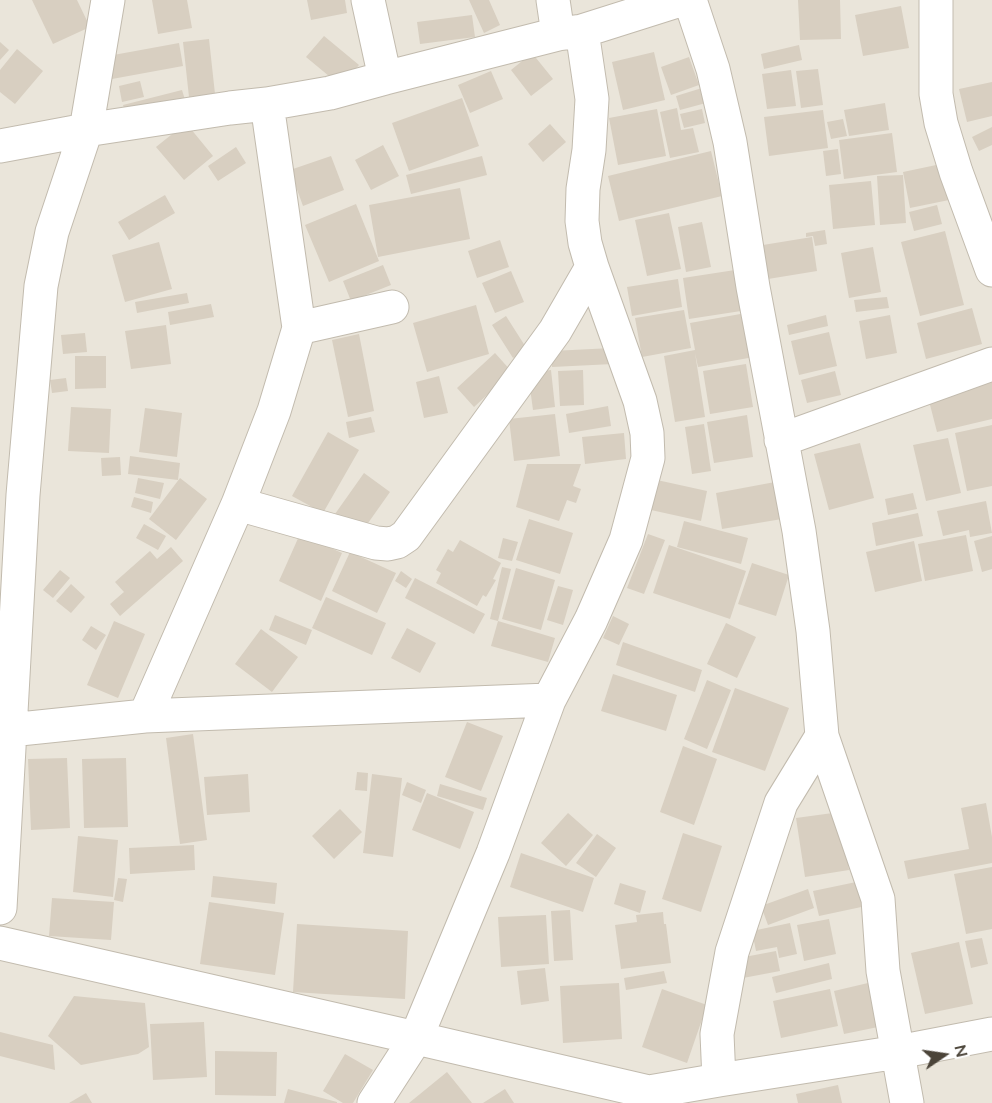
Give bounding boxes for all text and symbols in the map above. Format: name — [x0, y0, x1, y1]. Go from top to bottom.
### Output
north arrow — [914, 1025, 974, 1085]
text: N — [951, 1043, 973, 1059]

